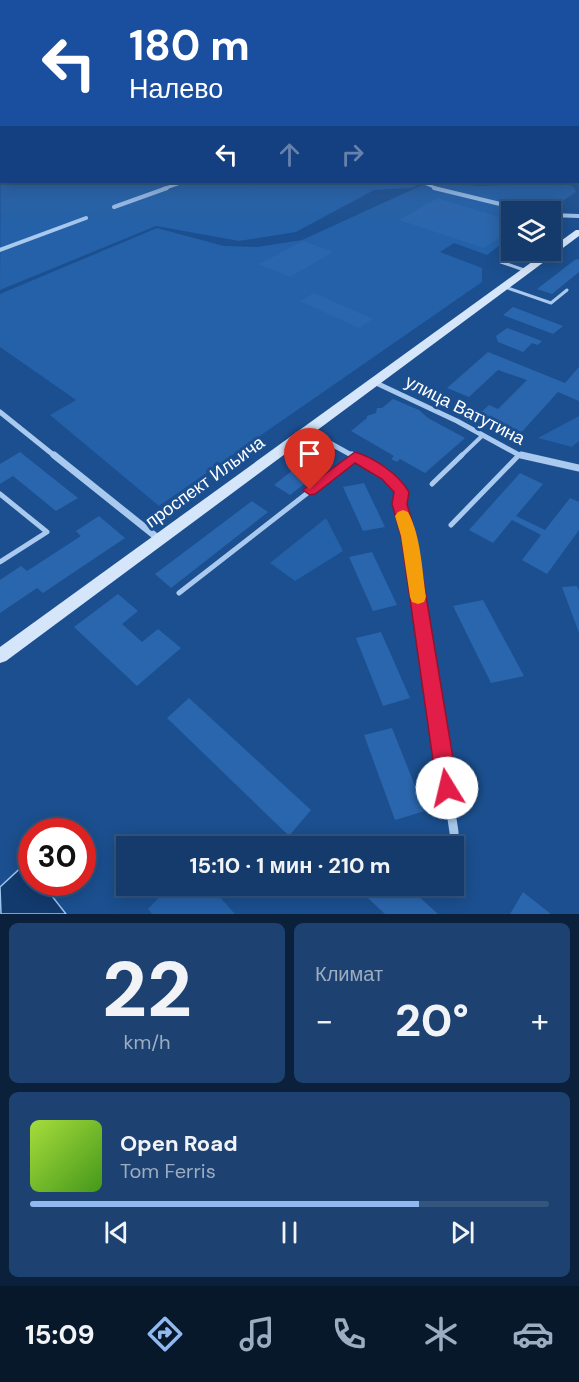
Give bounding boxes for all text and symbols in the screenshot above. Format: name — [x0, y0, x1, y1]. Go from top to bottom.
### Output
text: 180 m — [129, 18, 250, 73]
icon: left — [30, 24, 108, 102]
text: Налево — [129, 71, 223, 106]
icon: left — [210, 138, 243, 171]
icon: ahead — [273, 138, 306, 171]
icon: right — [336, 138, 369, 171]
map controls — [501, 201, 561, 261]
button: layers — [501, 201, 561, 261]
street label: улица Ватутина — [401, 369, 530, 451]
pin — [284, 428, 335, 490]
street label: проспект Ильича — [141, 430, 270, 533]
icon: arrive — [293, 437, 326, 470]
position arrow — [415, 756, 479, 820]
speed limit sign: 30 — [18, 818, 96, 896]
text: 15:10 · 1 мин · 210 m — [190, 851, 390, 880]
text: 22 — [102, 939, 192, 1040]
text: Климат — [315, 961, 383, 987]
text: 20° — [395, 991, 469, 1050]
text: − — [315, 999, 333, 1042]
text: + — [531, 999, 549, 1042]
text: km/h — [123, 1029, 171, 1055]
text: Open Road — [120, 1129, 238, 1158]
text: Tom Ferris — [120, 1158, 216, 1184]
icon: previous — [100, 1216, 133, 1249]
icon: pause — [273, 1216, 306, 1249]
icon: next — [446, 1216, 479, 1249]
icon: directions — [144, 1313, 186, 1355]
icon: music — [236, 1313, 278, 1355]
icon: phone — [328, 1313, 370, 1355]
icon: climate — [420, 1313, 462, 1355]
icon: car — [512, 1313, 554, 1355]
text: 15:09 — [25, 1317, 95, 1352]

